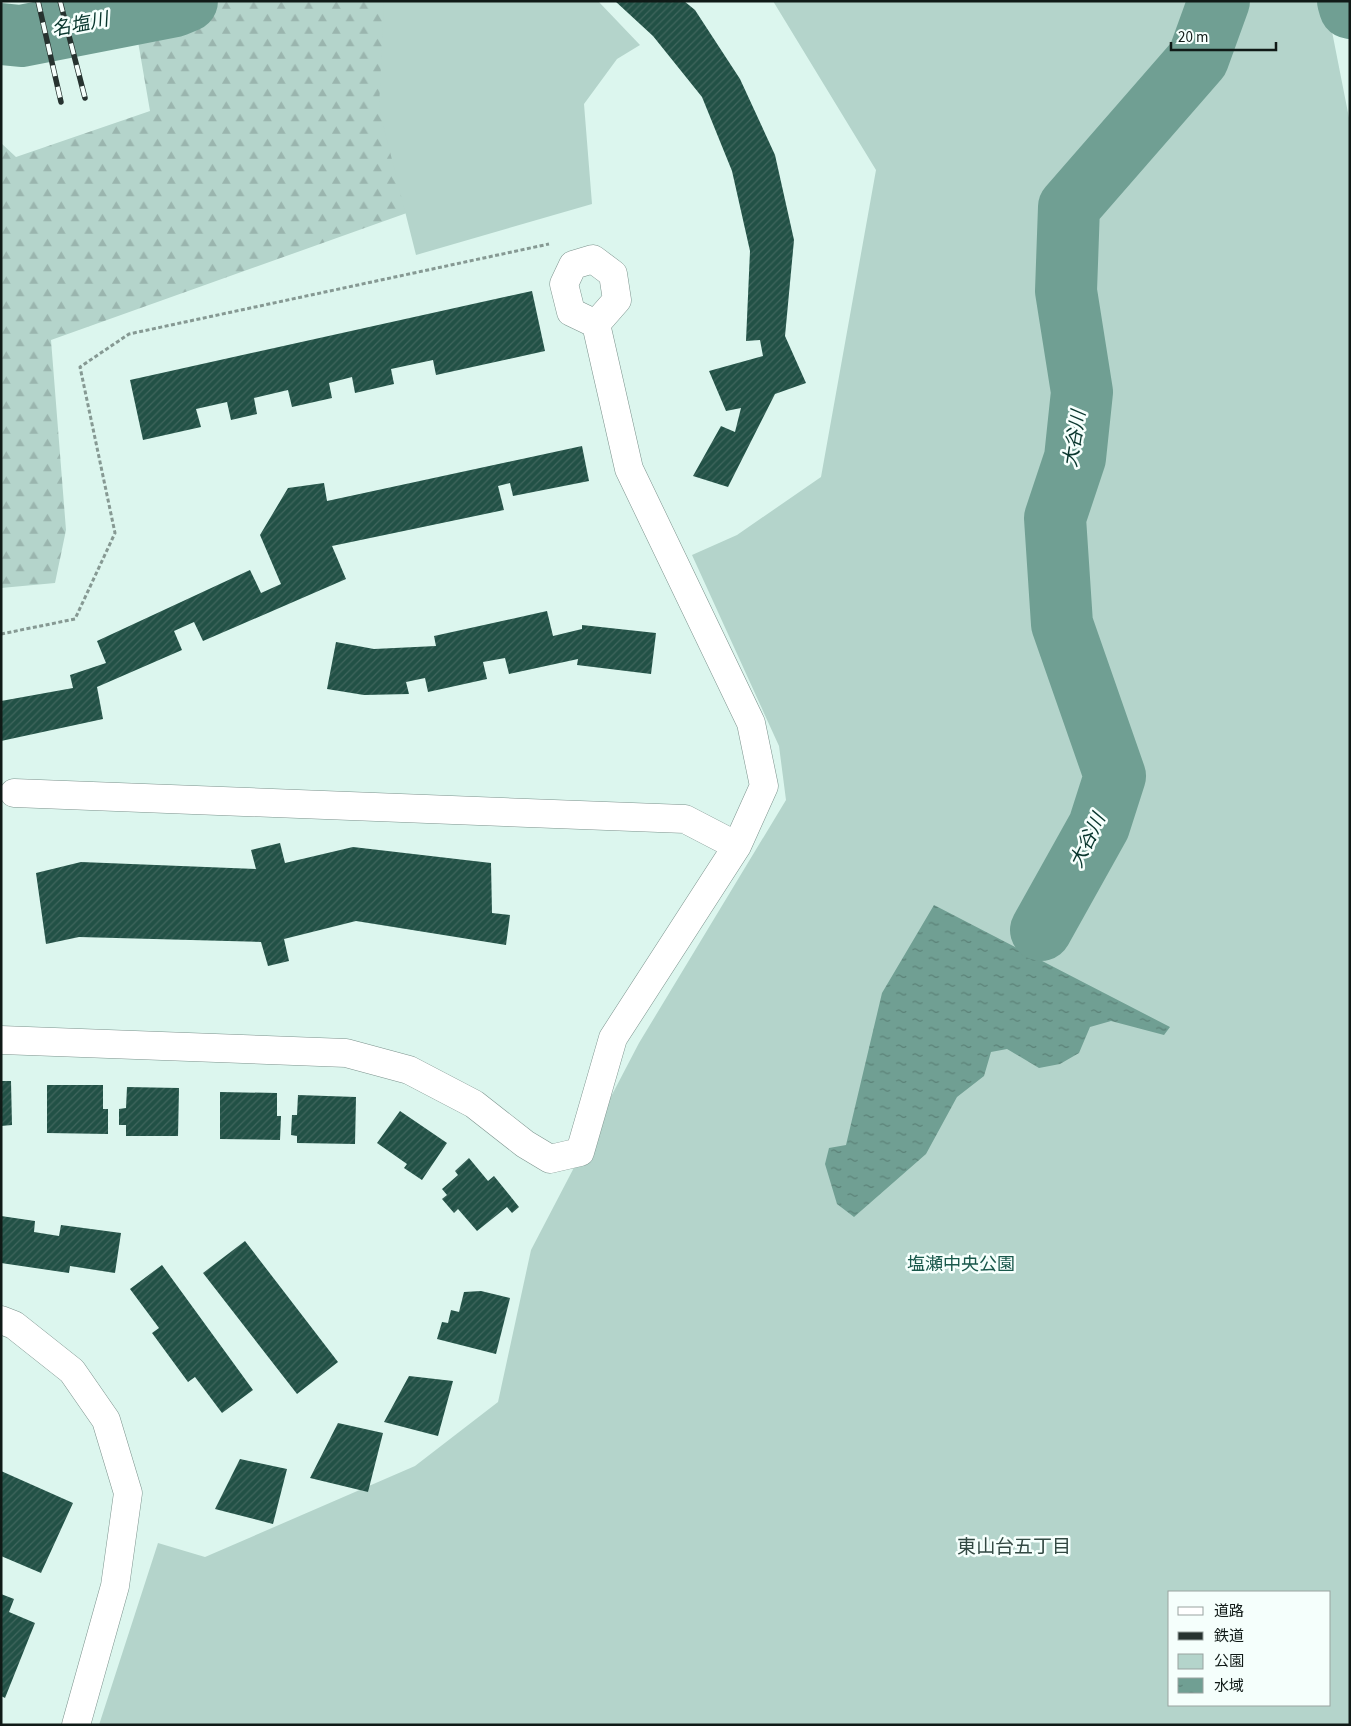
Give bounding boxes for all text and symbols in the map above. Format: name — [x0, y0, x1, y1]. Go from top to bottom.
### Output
water label: 名塩川 — [49, 6, 113, 44]
scale bar — [1171, 20, 1276, 52]
text: 20 m — [1178, 27, 1208, 48]
water label: 大谷川 — [1057, 407, 1093, 469]
water label: 大谷川 — [1063, 808, 1114, 873]
park label: 塩瀬中央公園 — [907, 1252, 1015, 1277]
district label: 東山台五丁目 — [957, 1534, 1071, 1561]
legend — [1168, 1591, 1331, 1706]
text: 道路 — [1214, 1601, 1244, 1622]
text: 鉄道 — [1214, 1626, 1244, 1647]
text: 公園 — [1214, 1651, 1244, 1672]
text: 水域 — [1214, 1676, 1244, 1697]

